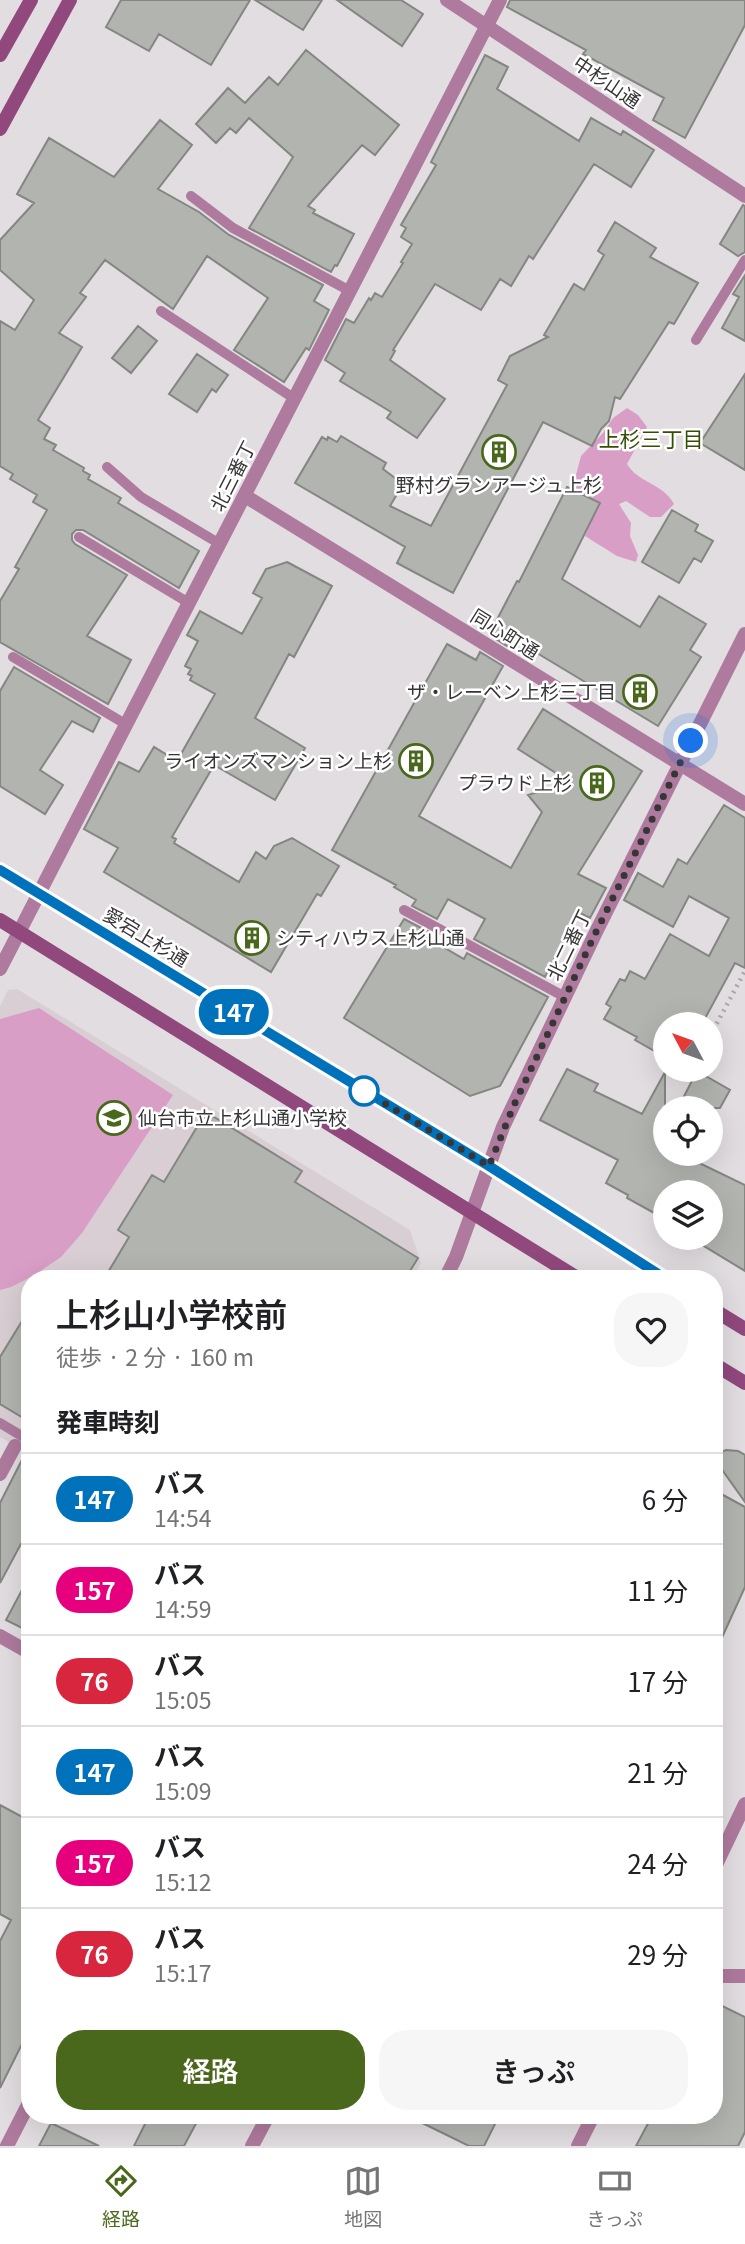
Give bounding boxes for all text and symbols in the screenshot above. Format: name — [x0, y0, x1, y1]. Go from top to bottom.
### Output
street label: 中杉山通 — [569, 48, 647, 113]
district label: 上杉三丁目 — [599, 423, 704, 453]
building icon: 野村グランアージュ上杉 — [480, 433, 518, 471]
street label: 北三番丁 — [202, 435, 261, 515]
place label: 野村グランアージュ上杉 — [396, 470, 602, 497]
street label: 同心町通 — [466, 601, 545, 664]
building icon: ザ・レーベン上杉三丁目 — [621, 673, 659, 711]
place label: ザ・レーベン上杉三丁目 — [407, 677, 616, 704]
your location — [673, 723, 708, 758]
building icon: ライオンズマンション上杉 — [397, 742, 435, 780]
place label: ライオンズマンション上杉 — [164, 746, 392, 773]
building icon: プラウド上杉 — [578, 764, 616, 802]
place label: プラウド上杉 — [458, 768, 572, 795]
street label: 愛宕上杉通 — [99, 900, 194, 972]
street label: 北二番丁 — [539, 904, 596, 984]
building icon: シティハウス上杉山通 — [233, 919, 271, 957]
place label: シティハウス上杉山通 — [276, 923, 465, 950]
line badge: 147 — [194, 989, 274, 1035]
text: 147 — [213, 994, 255, 1029]
north arrow — [653, 1012, 723, 1082]
map controls — [653, 1012, 723, 1250]
unlabelled marker — [349, 1076, 379, 1106]
button: locate — [653, 1096, 723, 1166]
school or university icon: 仙台市立上杉山通小学校 — [95, 1099, 133, 1137]
place label: 仙台市立上杉山通小学校 — [138, 1103, 347, 1130]
button: layers — [653, 1180, 723, 1250]
text: 上杉山小学校前 — [56, 1289, 287, 1337]
button: heart — [614, 1293, 688, 1367]
text: 徒歩 · 2 分 · 160 m — [56, 1339, 254, 1373]
text: 発車時刻 — [56, 1402, 160, 1439]
text: バス — [154, 1463, 206, 1500]
text: 6 分 — [642, 1480, 688, 1517]
text: 147 — [73, 1481, 116, 1516]
text: 14:54 — [154, 1500, 211, 1534]
text: バス — [154, 1554, 206, 1591]
text: 11 分 — [627, 1571, 688, 1608]
text: 157 — [73, 1572, 116, 1607]
text: 14:59 — [154, 1591, 211, 1625]
text: バス — [154, 1645, 206, 1682]
text: 17 分 — [627, 1662, 688, 1699]
text: 76 — [80, 1663, 109, 1698]
text: 15:05 — [154, 1682, 211, 1716]
text: バス — [154, 1736, 206, 1773]
text: 21 分 — [627, 1753, 688, 1790]
text: 147 — [73, 1754, 116, 1789]
text: 15:09 — [154, 1773, 211, 1807]
text: バス — [154, 1827, 206, 1864]
text: 24 分 — [627, 1844, 688, 1881]
text: 157 — [73, 1845, 116, 1880]
text: 15:12 — [154, 1864, 211, 1898]
text: バス — [154, 1918, 206, 1955]
text: 29 分 — [627, 1935, 688, 1972]
text: 76 — [80, 1936, 109, 1971]
text: 15:17 — [154, 1955, 211, 1989]
button: 経路 — [56, 2030, 365, 2110]
button: きっぷ — [379, 2030, 688, 2110]
tab: 経路 — [102, 2162, 140, 2231]
tab: 地図 — [344, 2162, 382, 2231]
tab: きっぷ — [587, 2162, 643, 2231]

